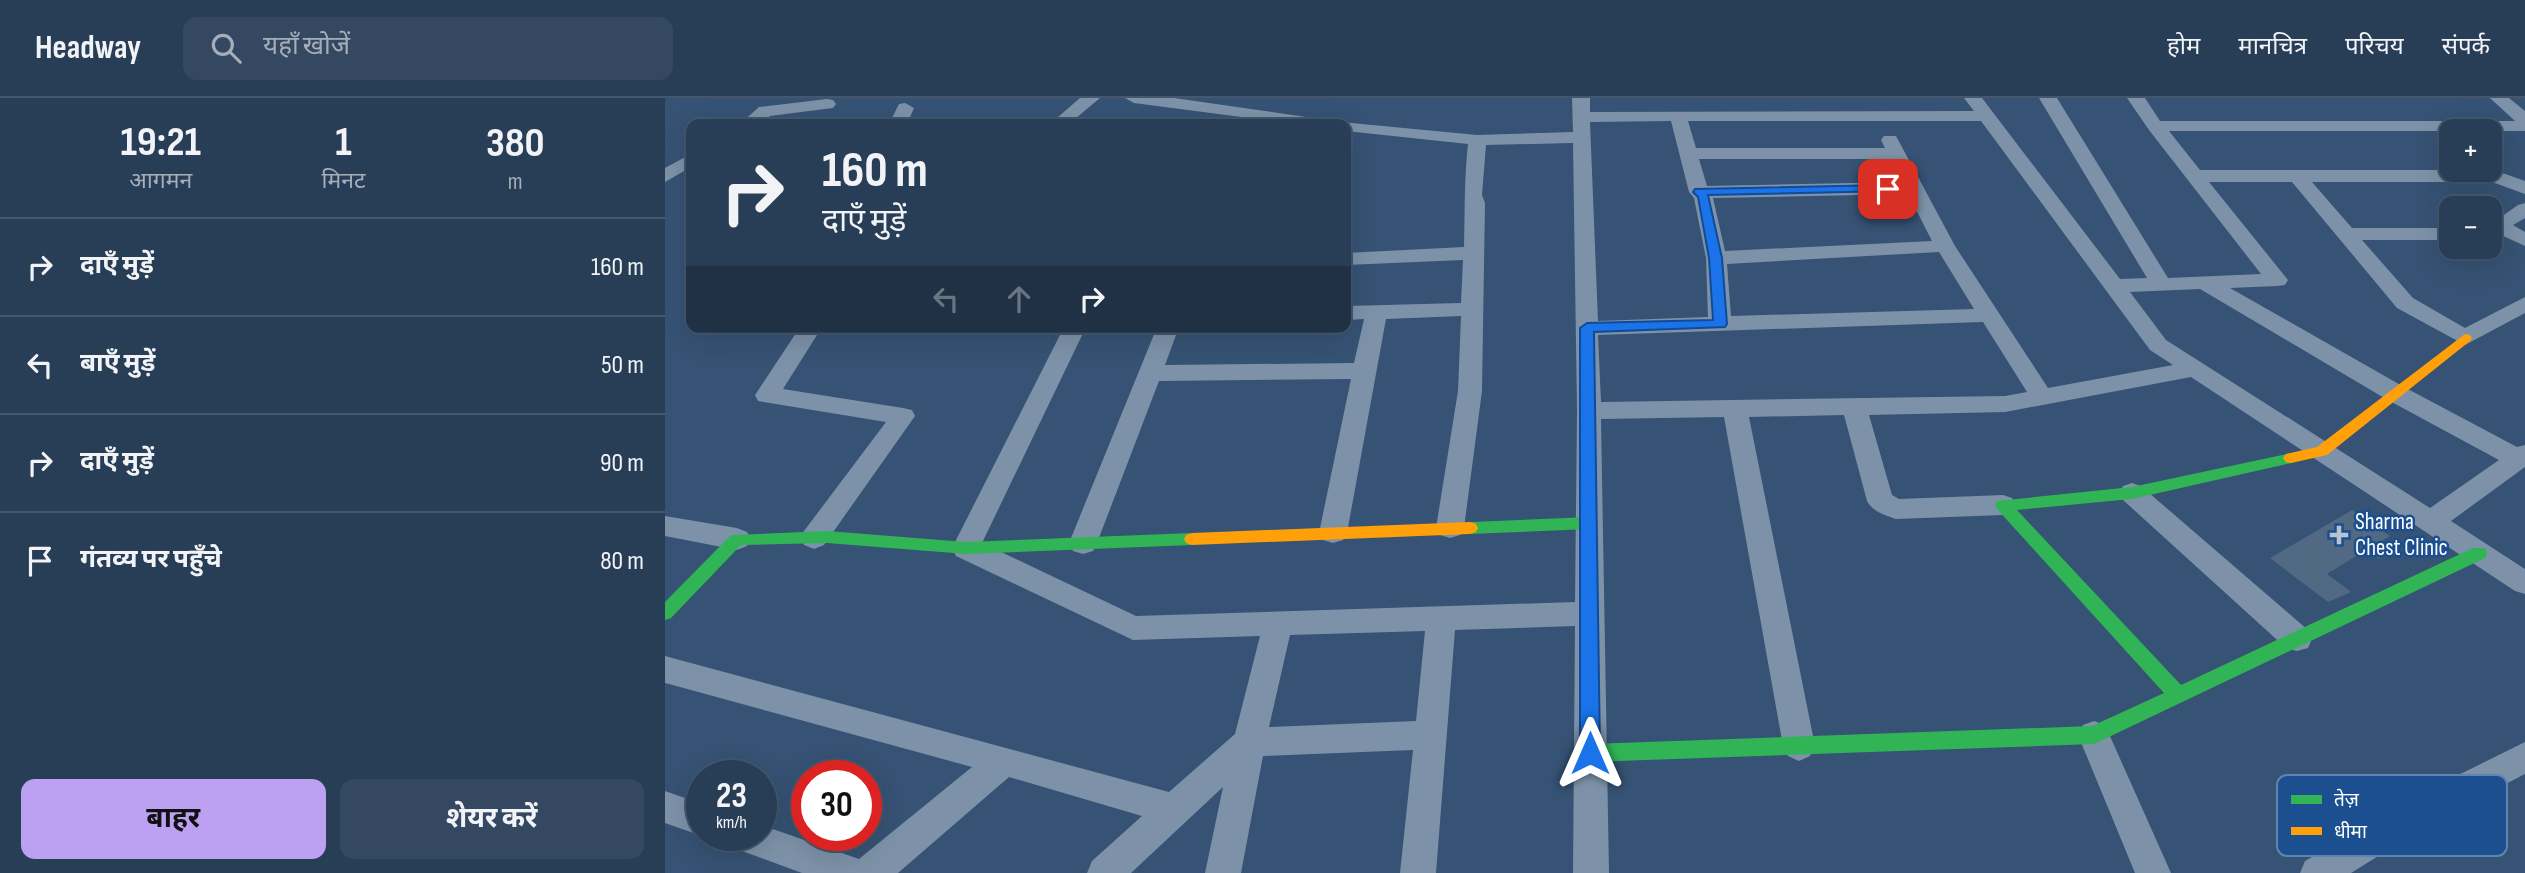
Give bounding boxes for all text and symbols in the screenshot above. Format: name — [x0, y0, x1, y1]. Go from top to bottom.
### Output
search box — [183, 17, 673, 80]
text: Headway — [35, 28, 141, 68]
icon: search — [207, 29, 245, 67]
text: यहाँ खोजें — [263, 31, 350, 62]
text: होम — [2167, 32, 2200, 61]
text: मानचित्र — [2238, 32, 2307, 61]
text: परिचय — [2345, 32, 2404, 61]
text: संपर्क — [2442, 32, 2490, 61]
text: 19:21 — [120, 117, 201, 168]
text: 1 — [335, 117, 352, 168]
text: 380 — [486, 118, 545, 169]
map controls — [2439, 119, 2502, 259]
button: + — [2439, 119, 2502, 182]
text: 160 m — [822, 142, 928, 201]
icon: right — [707, 147, 798, 238]
pin — [1858, 159, 1918, 219]
text: आगमन — [129, 167, 192, 195]
text: मिनट — [321, 167, 366, 195]
text: m — [508, 168, 523, 196]
icon: arrive — [1869, 170, 1907, 208]
button: − — [2439, 196, 2502, 259]
text: दाएँ मुड़ें — [822, 202, 906, 241]
icon: right — [21, 248, 59, 286]
text: दाएँ मुड़ें — [80, 250, 154, 281]
text: 160 m — [591, 252, 644, 283]
icon: left — [927, 280, 965, 318]
icon: ahead — [1000, 280, 1038, 318]
icon: right — [1073, 280, 1111, 318]
icon: left — [21, 346, 59, 384]
text: बाएँ मुड़ें — [80, 348, 155, 379]
text: 50 m — [601, 350, 644, 381]
icon: right — [21, 444, 59, 482]
text: दाएँ मुड़ें — [80, 446, 154, 477]
text: 90 m — [600, 448, 644, 479]
place label: Sharma Chest Clinic — [2355, 508, 2448, 562]
marker: Sharma Chest Clinic — [2329, 525, 2349, 545]
icon: arrive — [21, 542, 59, 580]
text: गंतव्य पर पहुँचे — [80, 544, 222, 575]
text: 80 m — [600, 546, 644, 577]
position arrow — [1553, 716, 1627, 790]
speed limit sign: 30 — [791, 760, 882, 851]
text: 23 — [716, 775, 747, 818]
legend — [2277, 775, 2507, 856]
button: बाहर — [21, 779, 326, 859]
button: शेयर करें — [340, 779, 644, 859]
text: तेज़ — [2334, 788, 2360, 812]
text: km/h — [716, 812, 747, 833]
text: धीमा — [2334, 821, 2368, 844]

